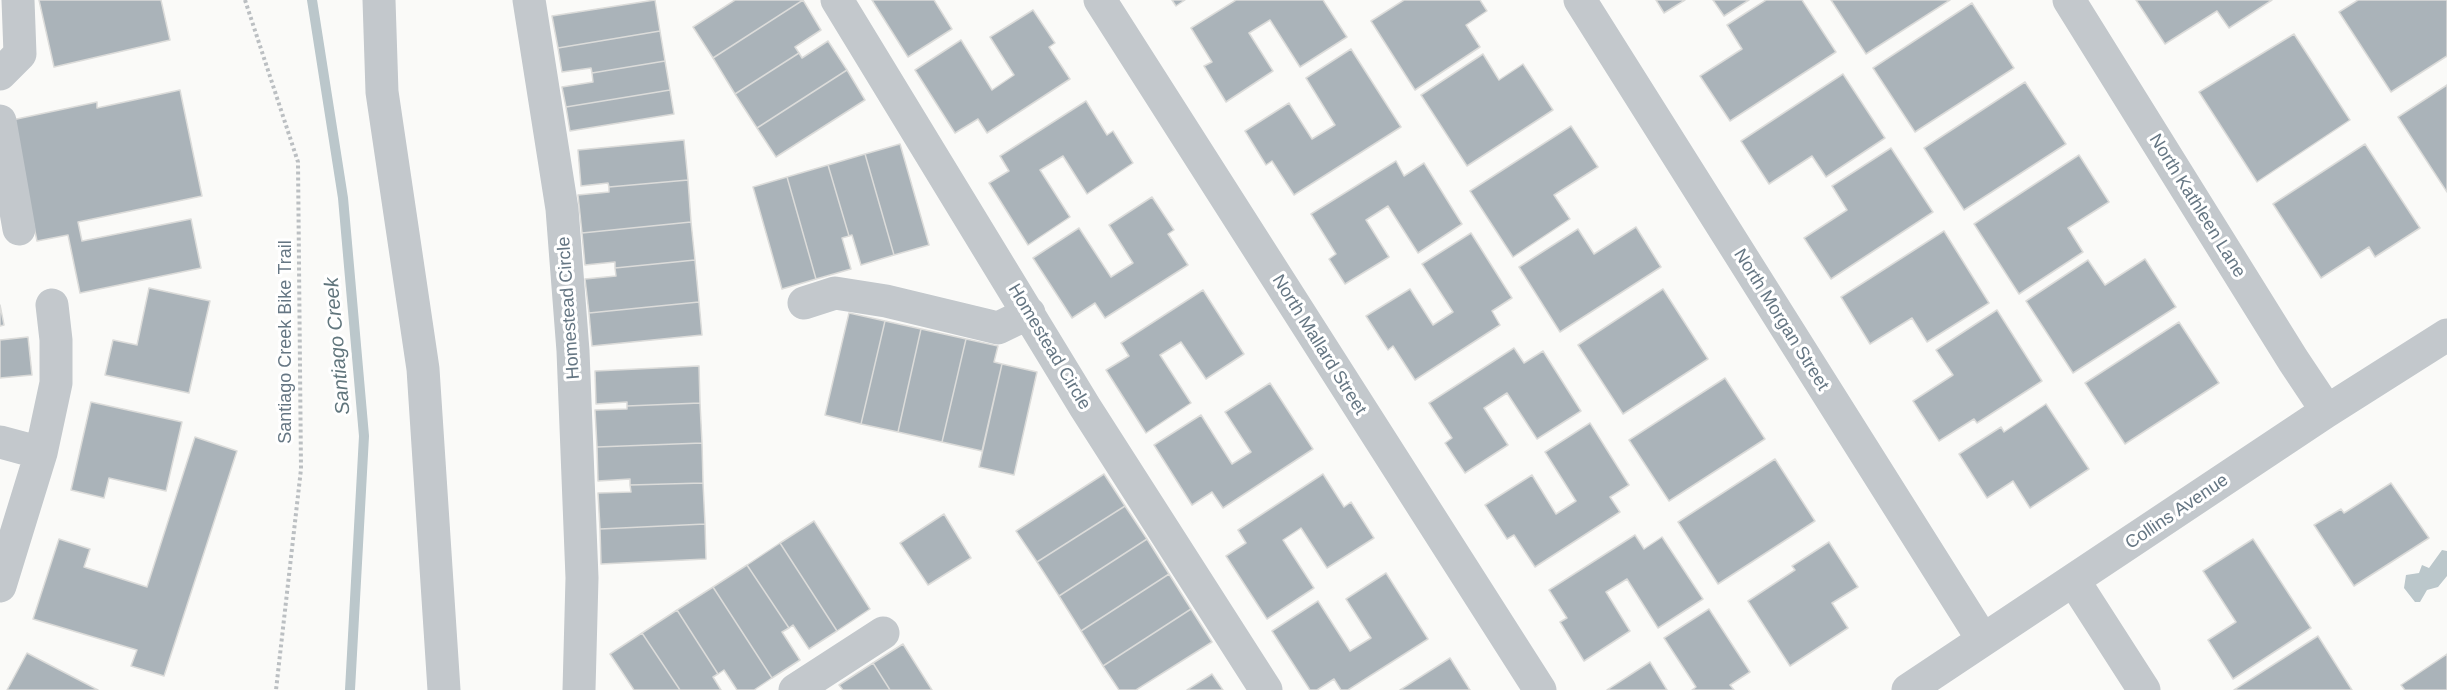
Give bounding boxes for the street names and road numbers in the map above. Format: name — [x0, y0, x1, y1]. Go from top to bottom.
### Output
street label: North Kathleen Lane — [2144, 130, 2250, 282]
street label: Homestead Circle — [553, 236, 585, 380]
street label: Santiago Creek Bike Trail — [275, 240, 297, 444]
street label: North Morgan Street — [1729, 245, 1833, 395]
street label: North Mallard Street — [1267, 271, 1371, 419]
street label: Homestead Circle — [1003, 280, 1095, 414]
street label: Collins Avenue — [2121, 470, 2233, 554]

